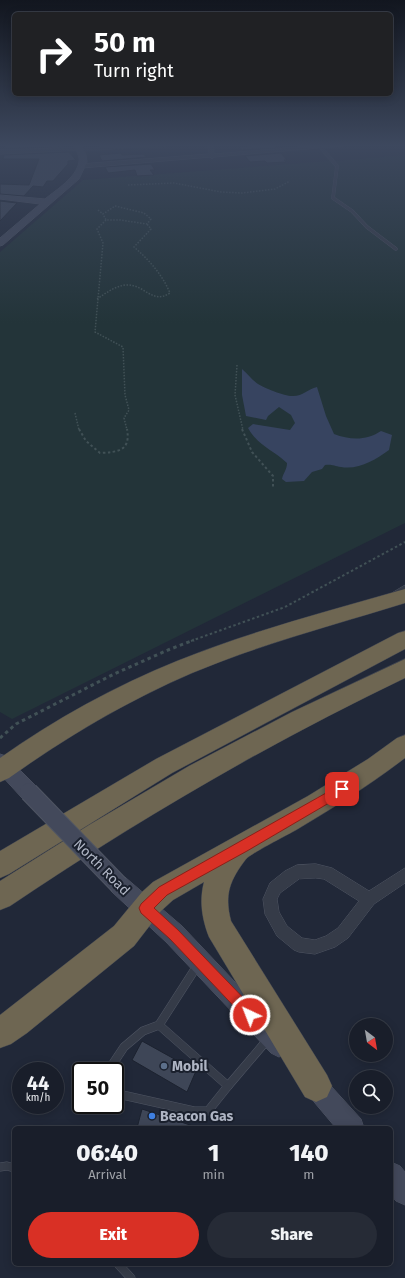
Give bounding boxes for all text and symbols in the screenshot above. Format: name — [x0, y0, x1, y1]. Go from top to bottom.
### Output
text: 50 m — [94, 26, 156, 59]
icon: right — [28, 28, 80, 80]
text: Turn right — [94, 60, 174, 82]
pin — [325, 772, 359, 806]
icon: arrive — [331, 778, 353, 800]
street label: North Road — [70, 836, 133, 899]
position arrow — [229, 994, 271, 1036]
north arrow — [349, 1018, 393, 1062]
map controls — [349, 1018, 393, 1114]
place label: Mobil — [172, 1058, 208, 1075]
marker: Mobil — [159, 1061, 169, 1071]
speed limit sign: 50 — [72, 1062, 124, 1114]
button: search — [349, 1070, 393, 1114]
text: 44 — [27, 1071, 49, 1095]
text: km/h — [26, 1092, 50, 1104]
place label: Beacon Gas — [160, 1108, 233, 1125]
marker: Beacon Gas — [147, 1111, 157, 1121]
text: 06:40 — [76, 1139, 138, 1167]
text: 1 — [208, 1139, 219, 1167]
text: 140 — [289, 1139, 329, 1167]
text: Arrival — [88, 1167, 126, 1182]
text: min — [202, 1167, 225, 1182]
text: m — [303, 1167, 314, 1182]
button: Exit — [28, 1212, 199, 1258]
button: Share — [207, 1212, 377, 1258]

